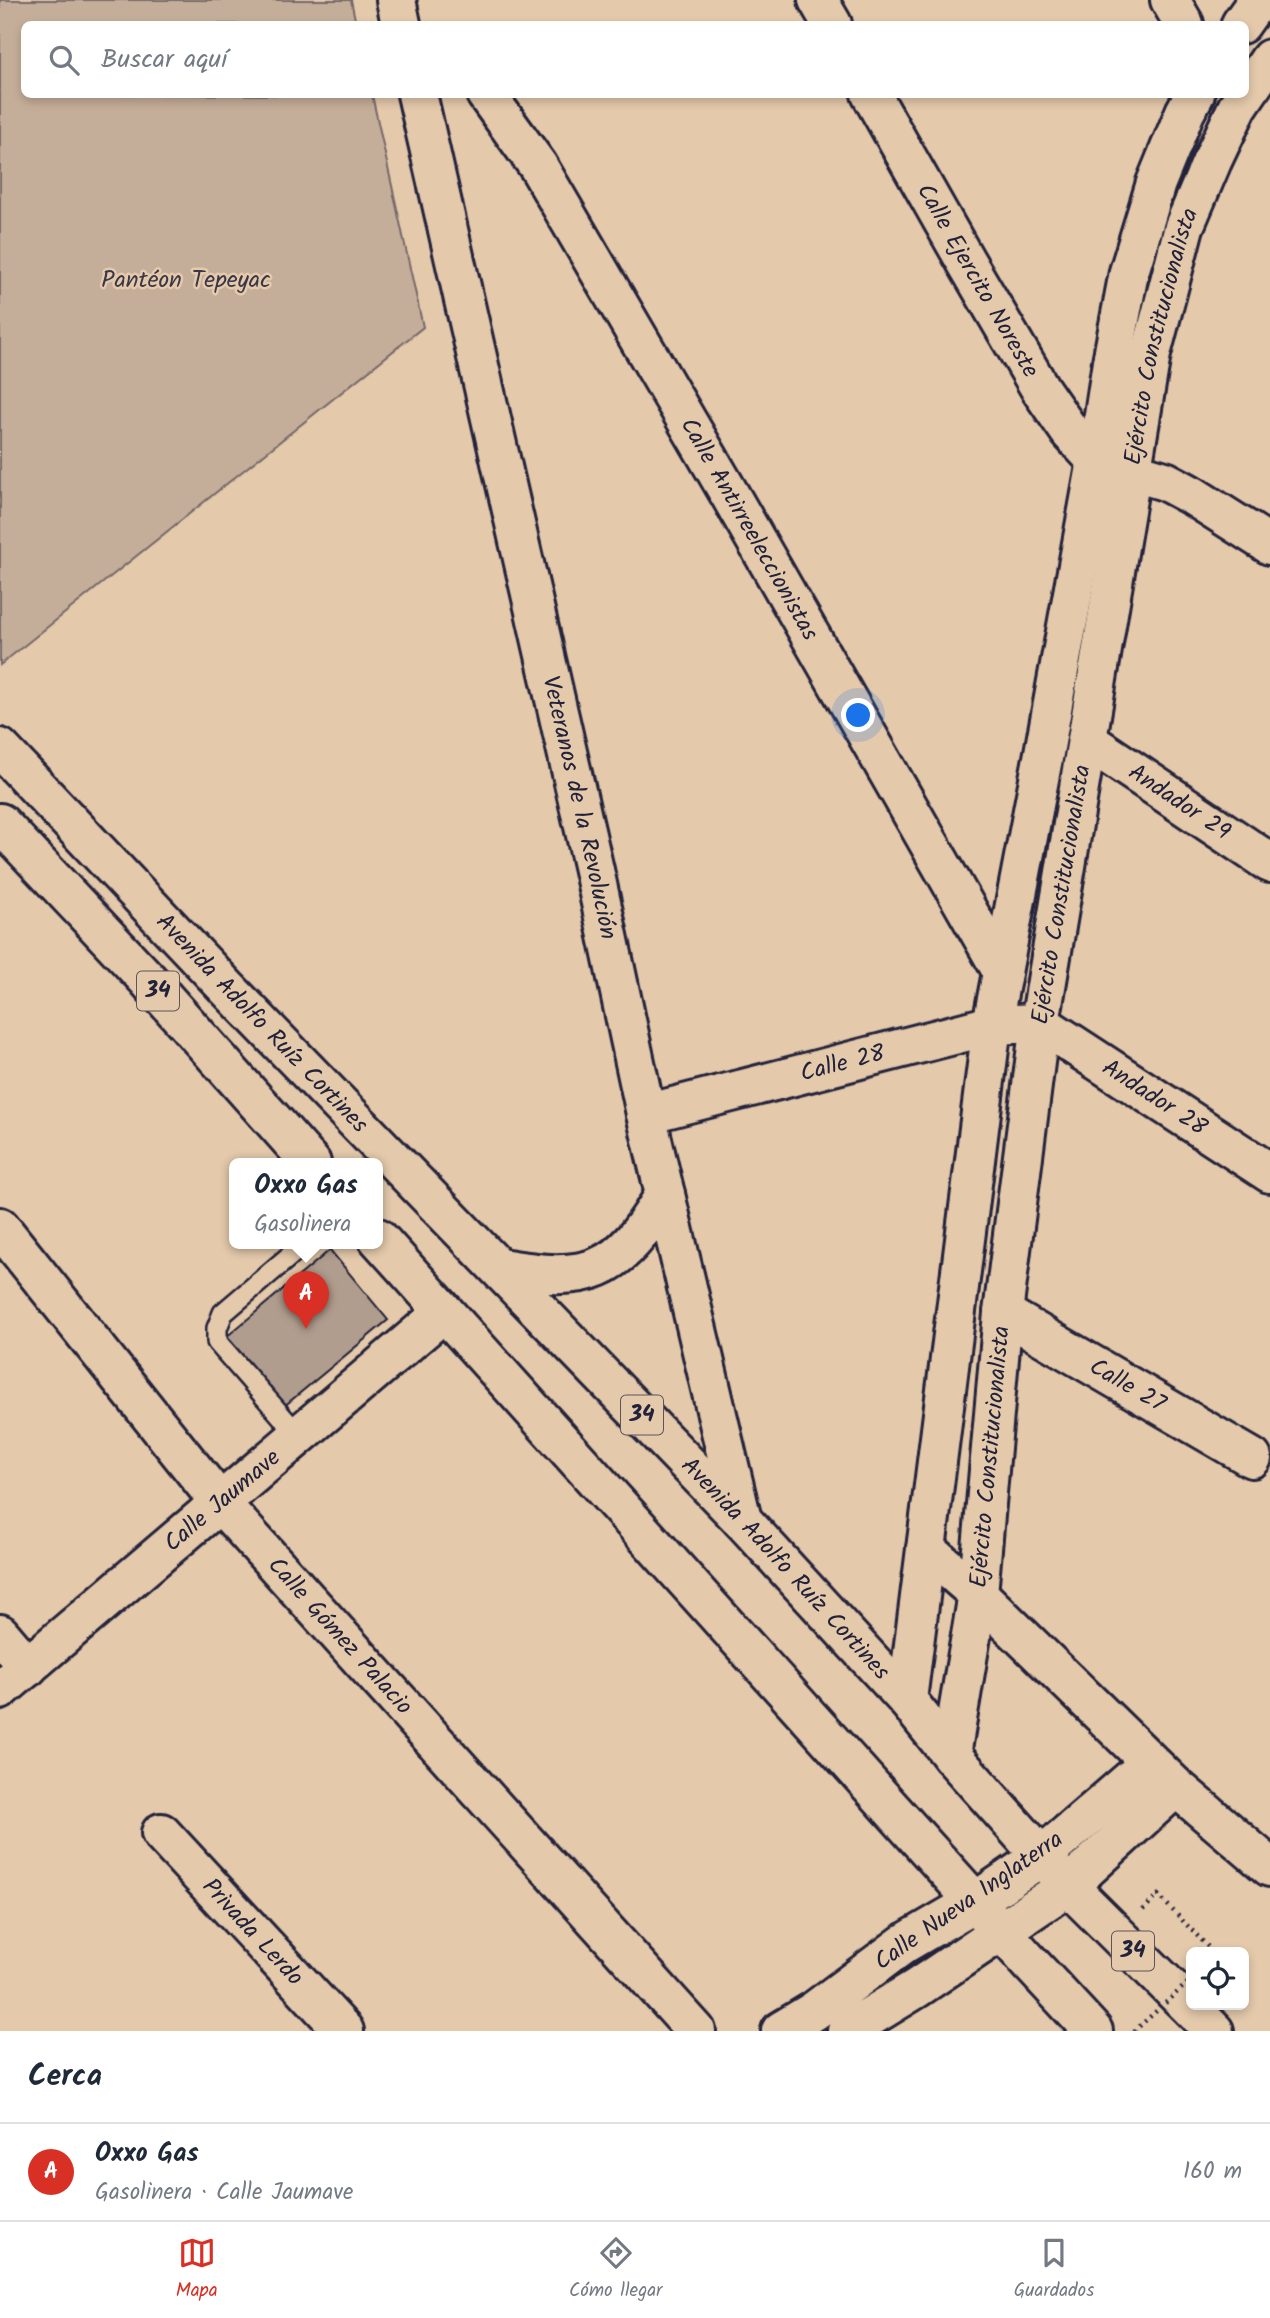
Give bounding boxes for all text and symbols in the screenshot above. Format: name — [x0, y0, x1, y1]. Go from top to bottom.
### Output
search box — [21, 21, 1249, 98]
text: Buscar aquí — [101, 39, 227, 81]
icon: search — [45, 41, 83, 79]
street label: Calle Ejercito Noreste — [906, 176, 1049, 386]
street label: Ejército Constitucionalista — [1113, 202, 1209, 468]
park label: Pantéon Tepeyac — [101, 261, 271, 300]
street label: Calle Antirreeleccionistas — [669, 410, 829, 648]
street label: Veteranos de la Revolución — [531, 672, 628, 943]
your location — [841, 698, 875, 732]
street label: Andador 29 — [1120, 754, 1239, 851]
street label: Ejército Constitucionalista — [1021, 762, 1102, 1027]
street label: Avenida Adolfo Ruíz Cortines — [146, 904, 378, 1143]
road number: 34 — [137, 972, 179, 1010]
street label: Calle 28 — [796, 1034, 890, 1093]
street label: Andador 28 — [1094, 1049, 1216, 1147]
popup — [229, 1158, 383, 1249]
text: Oxxo Gas — [254, 1165, 358, 1207]
text: Gasolinera — [254, 1207, 351, 1243]
pin: A — [283, 1271, 329, 1329]
street label: Ejército Constitucionalista — [959, 1324, 1021, 1589]
street label: Calle 27 — [1082, 1348, 1174, 1424]
road number: 34 — [621, 1396, 663, 1434]
street label: Calle Jaumave — [155, 1439, 290, 1562]
street label: Avenida Adolfo Ruíz Cortines — [671, 1448, 900, 1689]
street label: Calle Gómez Palacio — [258, 1548, 422, 1724]
street label: Calle Nueva Inglaterra — [866, 1821, 1072, 1981]
street label: Privada Lerdo — [192, 1869, 313, 1995]
road number: 34 — [1112, 1932, 1154, 1970]
map controls — [1186, 1947, 1249, 2010]
button: locate — [1186, 1947, 1249, 2010]
text: Cerca — [28, 2053, 102, 2101]
text: Oxxo Gas — [95, 2133, 199, 2175]
text: A — [44, 2154, 58, 2190]
text: 160 m — [1183, 2154, 1242, 2190]
text: Gasolinera · Calle Jaumave — [95, 2175, 353, 2211]
tab: Mapa — [176, 2234, 218, 2306]
tab: Cómo llegar — [569, 2234, 662, 2306]
tab: Guardados — [1014, 2234, 1094, 2306]

